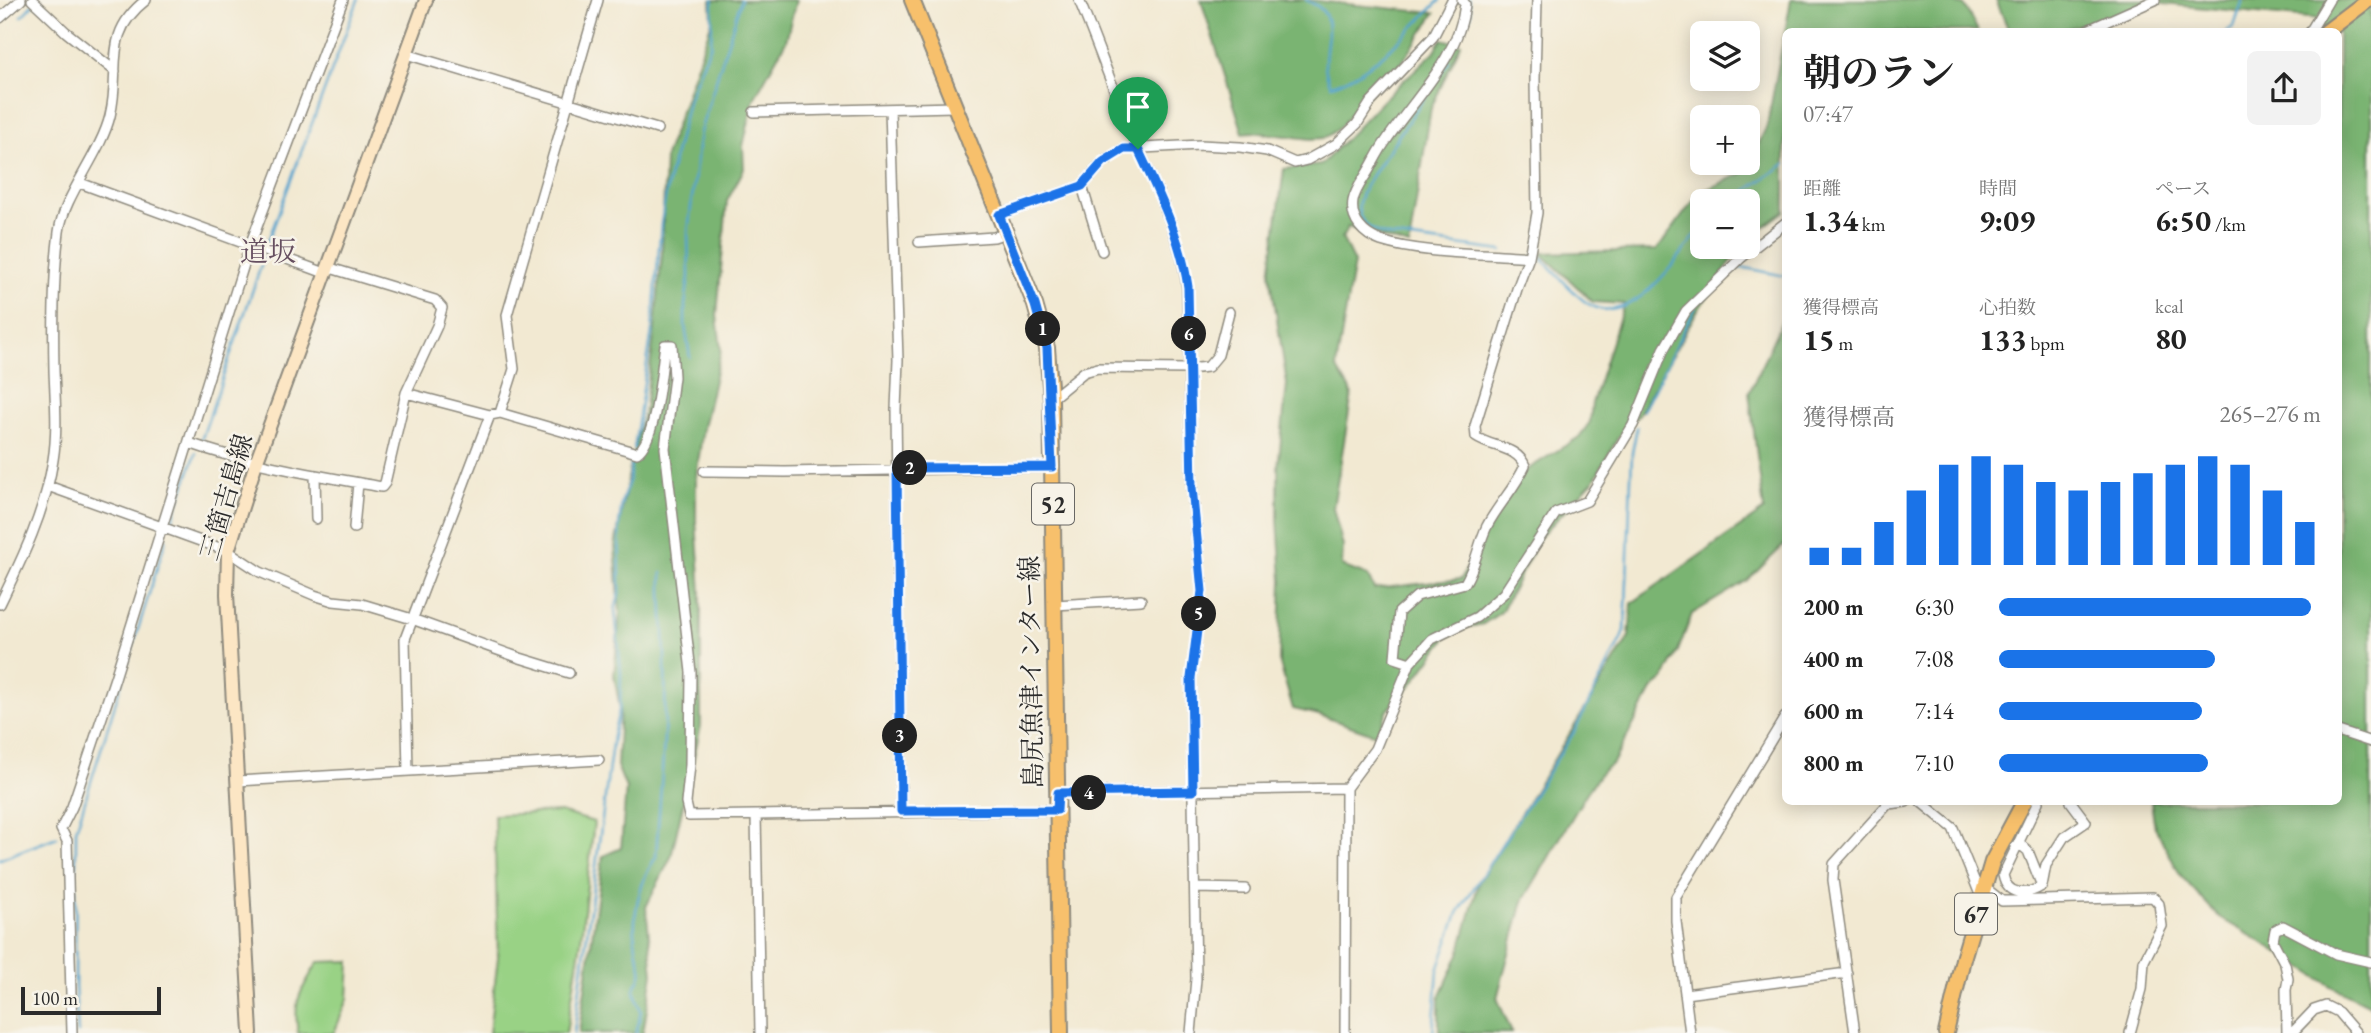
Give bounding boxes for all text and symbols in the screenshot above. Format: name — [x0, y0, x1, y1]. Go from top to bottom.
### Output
map controls — [1690, 21, 1760, 259]
button: layers — [1690, 21, 1760, 91]
text: 朝のラン — [1803, 48, 1955, 97]
button: share — [2247, 51, 2321, 125]
pin — [1108, 77, 1168, 149]
icon: arrive — [1119, 88, 1157, 126]
text: 07:47 — [1803, 99, 1853, 129]
button: + — [1690, 105, 1760, 175]
text: 距離 — [1803, 176, 1841, 201]
text: 時間 — [1979, 176, 2017, 201]
text: ペース — [2155, 176, 2211, 201]
button: − — [1690, 189, 1760, 259]
text: 1.34 — [1803, 201, 1858, 240]
text: 9:09 — [1979, 201, 2035, 240]
text: 6:50 — [2155, 201, 2211, 240]
text: km — [1858, 212, 1886, 237]
text: /km — [2211, 212, 2246, 237]
district label: 道坂 — [240, 233, 296, 269]
text: kcal — [2155, 294, 2184, 319]
text: 獲得標高 — [1803, 295, 1879, 320]
text: 心拍数 — [1979, 295, 2036, 320]
pin: 1 — [1026, 312, 1060, 346]
text: 1 — [1037, 316, 1048, 341]
pin: 6 — [1172, 316, 1206, 352]
text: 80 — [2155, 319, 2187, 358]
text: 15 — [1803, 320, 1835, 359]
text: 133 — [1979, 320, 2027, 359]
text: 6 — [1183, 321, 1194, 346]
text: m — [1835, 331, 1853, 356]
text: bpm — [2027, 331, 2065, 356]
text: 265–276 m — [2220, 399, 2321, 429]
text: 獲得標高 — [1803, 402, 1895, 432]
street label: 三箇吉島線 — [192, 430, 260, 564]
pin: 2 — [892, 450, 928, 486]
text: 2 — [904, 455, 915, 480]
road number: 52 — [1032, 484, 1074, 524]
street label: 島尻魚津インター線 — [1012, 555, 1050, 789]
text: 200 m — [1803, 592, 1864, 622]
text: 6:30 — [1915, 592, 1954, 622]
pin: 5 — [1182, 596, 1216, 632]
text: 5 — [1193, 601, 1204, 626]
text: 400 m — [1803, 644, 1864, 674]
text: 7:08 — [1915, 644, 1954, 674]
text: 600 m — [1803, 696, 1864, 726]
text: 7:14 — [1915, 696, 1954, 726]
pin: 3 — [883, 718, 918, 754]
text: 3 — [894, 723, 905, 748]
text: 800 m — [1803, 748, 1864, 778]
text: 7:10 — [1915, 748, 1954, 778]
pin: 4 — [1072, 776, 1106, 810]
text: 4 — [1083, 780, 1094, 805]
road number: 67 — [1955, 894, 1997, 934]
scale bar — [21, 984, 161, 1016]
text: 100 m — [32, 986, 78, 1011]

